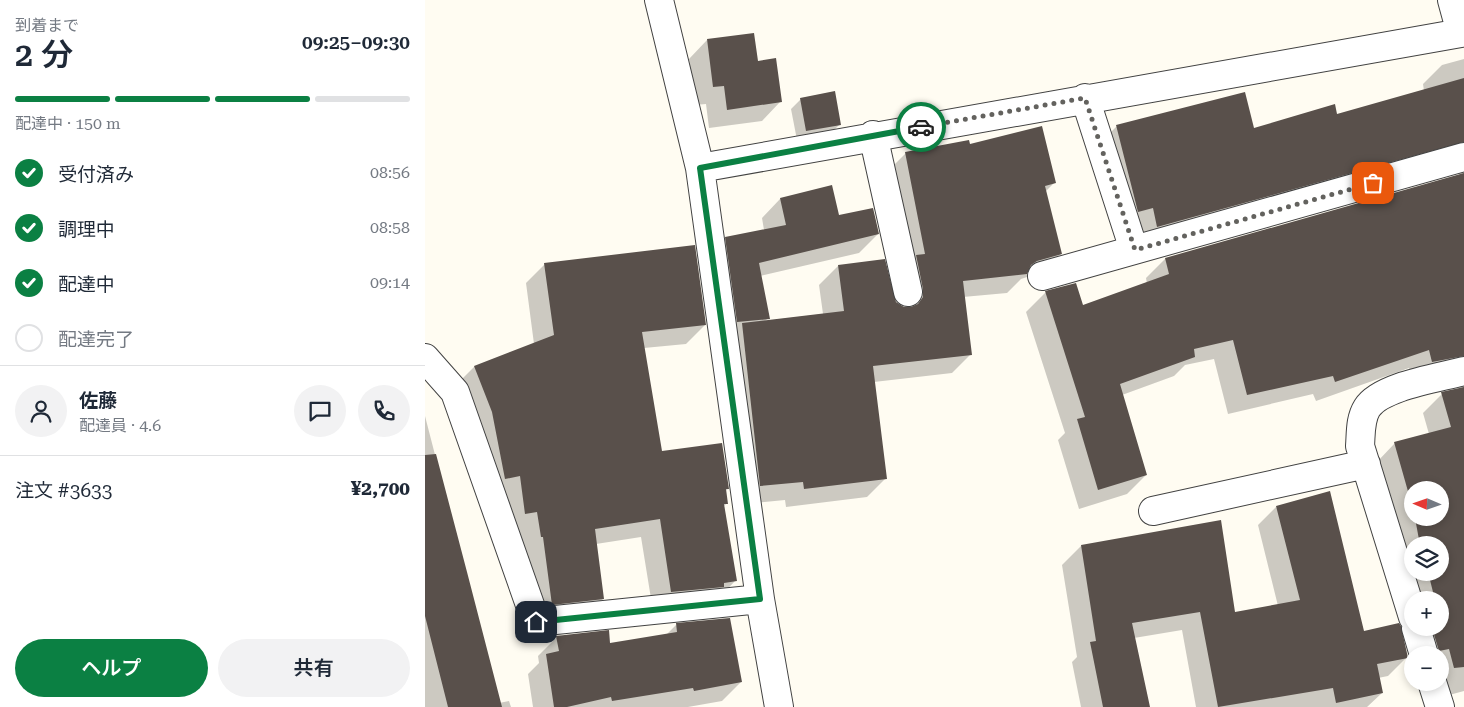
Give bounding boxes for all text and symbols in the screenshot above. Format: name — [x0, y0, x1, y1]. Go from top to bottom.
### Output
text: 到着まで — [15, 16, 79, 35]
text: 09:25–09:30 — [302, 31, 410, 54]
text: 2 分 — [15, 36, 73, 74]
courier — [896, 102, 946, 152]
icon: car — [907, 113, 935, 141]
text: 配達中 · 150 m — [15, 114, 121, 133]
icon: check — [15, 159, 43, 187]
pin — [1352, 162, 1394, 204]
text: 受付済み — [58, 163, 134, 186]
text: 08:56 — [370, 163, 410, 182]
icon: bag — [1359, 169, 1387, 197]
icon: check — [15, 214, 43, 242]
text: 調理中 — [58, 218, 115, 241]
text: 08:58 — [370, 218, 410, 237]
icon: check — [15, 269, 43, 297]
text: 配達中 — [58, 273, 115, 296]
text: 09:14 — [370, 273, 410, 292]
text: 配達完了 — [58, 328, 134, 351]
button: person — [15, 385, 67, 437]
button: chat — [294, 385, 346, 437]
button: phone — [358, 385, 410, 437]
text: 佐藤 — [79, 389, 117, 412]
text: 配達員 · 4.6 — [79, 416, 161, 435]
text: ¥2,700 — [351, 477, 410, 500]
text: 注文 #3633 — [15, 479, 112, 502]
north arrow — [1404, 481, 1449, 526]
map controls — [1404, 481, 1449, 691]
button: layers — [1404, 536, 1449, 581]
button: + — [1404, 591, 1449, 636]
pin — [515, 601, 557, 643]
icon: home — [522, 608, 550, 636]
button: ヘルプ — [15, 639, 208, 697]
button: 共有 — [218, 639, 410, 697]
button: − — [1404, 646, 1449, 691]

